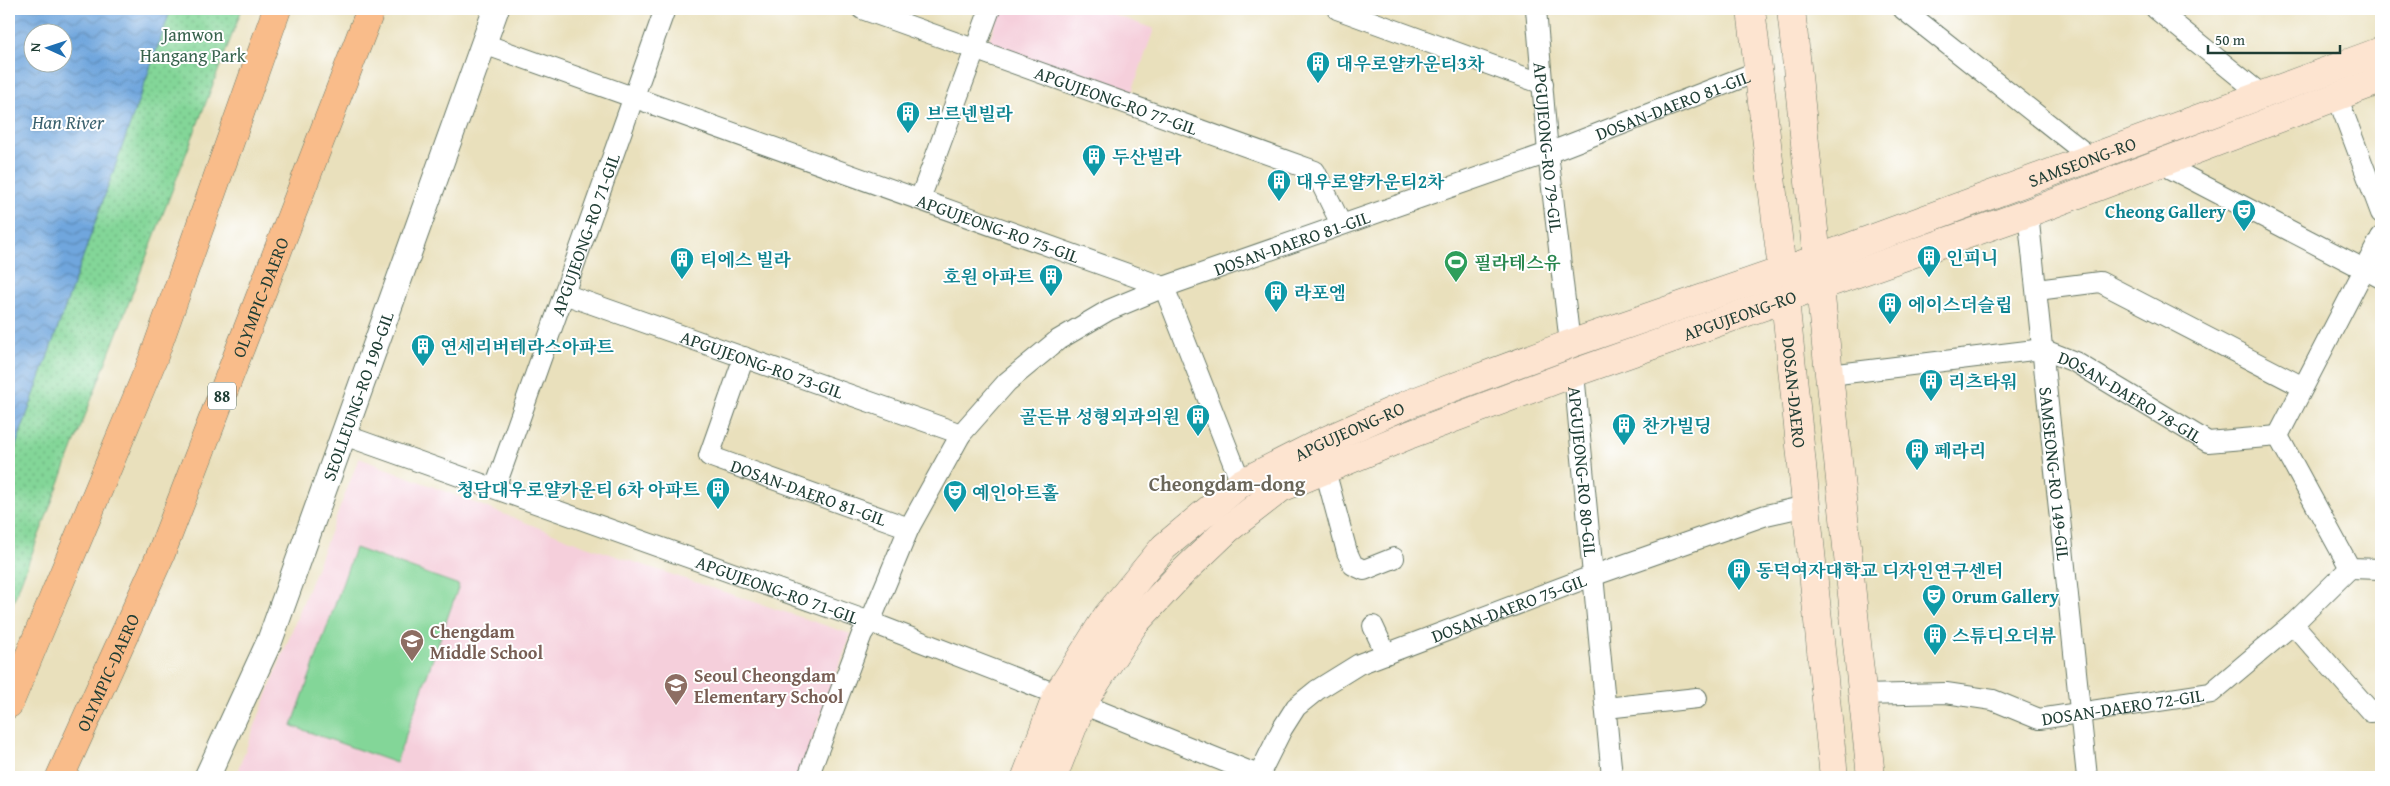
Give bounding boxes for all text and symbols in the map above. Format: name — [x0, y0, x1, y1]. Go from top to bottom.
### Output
park label: Jamwon Hangang Park — [140, 21, 247, 69]
north arrow — [22, 22, 72, 72]
scale bar — [2208, 22, 2340, 54]
text: 50 m — [2215, 29, 2246, 50]
text: N — [25, 41, 45, 53]
building icon: 대우로얄카운티3차 — [1305, 50, 1331, 84]
place label: 대우로얄카운티3차 — [1336, 50, 1485, 77]
street label: APGUJEONG-RO 77-GIL — [1031, 58, 1202, 142]
street label: APGUJEONG-RO 79-GIL — [1527, 61, 1571, 234]
street label: DOSAN-DAERO 81-GIL — [1591, 62, 1754, 147]
building icon: 브르넨빌라 — [895, 100, 921, 134]
place label: 브르넨빌라 — [926, 100, 1014, 127]
water label: Han River — [31, 108, 105, 136]
street label: SAMSEONG-RO — [2024, 129, 2140, 194]
building icon: 두산빌라 — [1081, 143, 1107, 177]
place label: 두산빌라 — [1112, 143, 1182, 170]
street label: APGUJEONG-RO 71-GIL — [544, 149, 626, 320]
building icon: 대우로얄카운티2차 — [1266, 168, 1292, 202]
place label: 대우로얄카운티2차 — [1296, 168, 1445, 195]
street label: APGUJEONG-RO 75-GIL — [913, 186, 1083, 269]
place label: Cheong Gallery — [2105, 198, 2227, 225]
theatre icon: Cheong Gallery — [2231, 198, 2257, 232]
street label: DOSAN-DAERO 81-GIL — [1210, 203, 1374, 282]
street label: OLYMPIC-DAERO — [224, 233, 295, 361]
building icon: 인피니 — [1916, 244, 1942, 278]
place label: 인피니 — [1946, 244, 1998, 271]
building icon: 티에스 빌라 — [669, 246, 695, 280]
place label: 티에스 빌라 — [700, 246, 792, 273]
sports icon: 필라테스유 — [1443, 249, 1469, 283]
place label: 필라테스유 — [1474, 249, 1561, 276]
place label: 호원 아파트 — [943, 263, 1035, 290]
building icon: 호원 아파트 — [1038, 263, 1064, 297]
building icon: 라포엠 — [1263, 279, 1289, 313]
place label: 라포엠 — [1294, 279, 1346, 306]
street label: APGUJEONG-RO — [1679, 282, 1800, 347]
building icon: 에이스더슬립 — [1877, 291, 1903, 325]
place label: 에이스더슬립 — [1908, 291, 2012, 318]
street label: SEOLLEUNG-RO 190-GIL — [315, 307, 400, 484]
street label: APGUJEONG-RO 73-GIL — [677, 323, 847, 405]
building icon: 연세리버테라스아파트 — [410, 333, 436, 367]
place label: 연세리버테라스아파트 — [440, 333, 614, 360]
street label: DOSAN-DAERO — [1775, 336, 1814, 449]
street label: DOSAN-DAERO 78-GIL — [2054, 343, 2208, 449]
building icon: 리츠타워 — [1918, 368, 1944, 402]
place label: 리츠타워 — [1948, 368, 2018, 395]
road number: 88 — [208, 382, 236, 410]
street label: APGUJEONG-RO 80-GIL — [1562, 385, 1605, 558]
street label: SAMSEONG-RO 149-GIL — [2033, 385, 2078, 562]
street label: APGUJEONG-RO — [1289, 394, 1409, 468]
place label: 골든뷰 성형외과의원 — [1020, 403, 1180, 430]
building icon: 골든뷰 성형외과의원 — [1185, 403, 1211, 437]
building icon: 찬가빌딩 — [1611, 412, 1637, 446]
place label: 찬가빌딩 — [1642, 412, 1712, 439]
building icon: 페라리 — [1904, 437, 1930, 471]
place label: 페라리 — [1934, 437, 1986, 464]
street label: DOSAN-DAERO 81-GIL — [727, 451, 891, 532]
district label: Cheongdam-dong — [1149, 469, 1306, 498]
place label: 청담대우로얄카운티 6차 아파트 — [457, 476, 701, 503]
building icon: 청담대우로얄카운티 6차 아파트 — [705, 476, 731, 510]
theatre icon: 예인아트홀 — [942, 479, 968, 513]
place label: 예인아트홀 — [972, 479, 1060, 506]
street label: APGUJEONG-RO 71-GIL — [692, 548, 863, 631]
building icon: 동덕여자대학교 디자인연구센터 — [1726, 557, 1752, 591]
place label: 동덕여자대학교 디자인연구센터 — [1756, 557, 2003, 584]
street label: DOSAN-DAERO 75-GIL — [1427, 566, 1590, 649]
theatre icon: Orum Gallery — [1921, 583, 1947, 617]
place label: Orum Gallery — [1952, 583, 2060, 610]
street label: OLYMPIC-DAERO — [69, 609, 146, 736]
place label: Chengdam Middle School — [430, 618, 543, 666]
building icon: 스튜디오더뷰 — [1922, 622, 1948, 656]
place label: 스튜디오더뷰 — [1952, 622, 2056, 649]
school or university icon: Chengdam Middle School — [399, 628, 425, 662]
place label: Seoul Cheongdam Elementary School — [694, 662, 844, 710]
school or university icon: Seoul Cheongdam Elementary School — [663, 672, 689, 706]
street label: DOSAN-DAERO 72-GIL — [2040, 681, 2206, 732]

